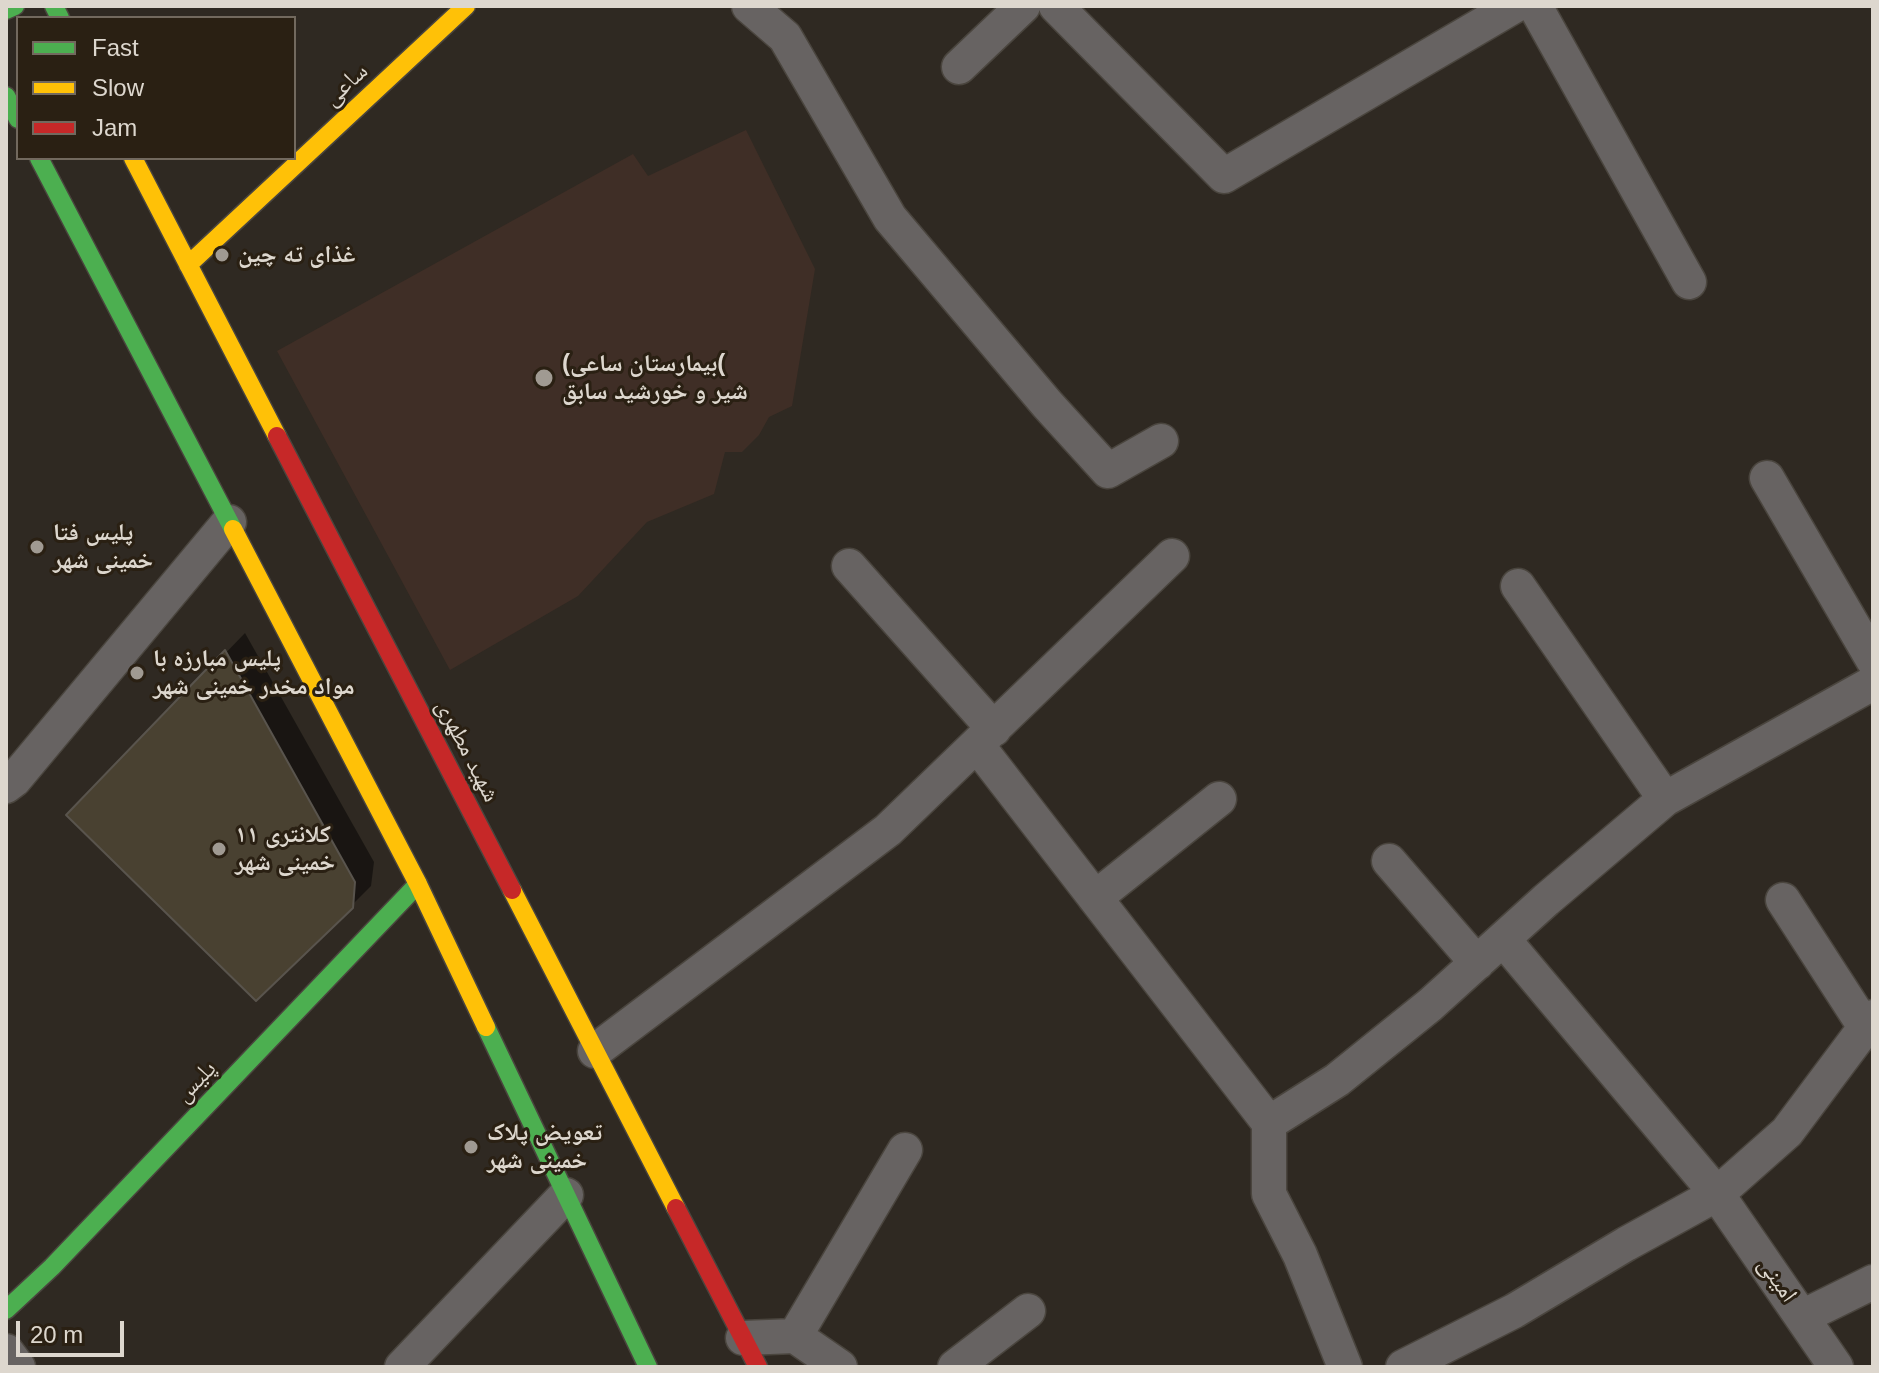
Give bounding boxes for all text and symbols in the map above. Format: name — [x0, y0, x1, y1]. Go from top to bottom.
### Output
legend — [16, 16, 296, 160]
text: Fast — [92, 34, 139, 61]
street label: ساعی — [318, 57, 374, 113]
text: Slow — [92, 74, 144, 101]
text: Jam — [92, 114, 137, 141]
place label: غذای ته چین — [238, 241, 355, 269]
marker: غذای ته چین — [213, 246, 231, 264]
place label: (بیمارستان ساعی( شیر و خورشید سابق — [562, 350, 748, 406]
marker: (بیمارستان ساعی( شیر و خورشید سابق — [533, 367, 555, 389]
place label: پلیس فتا خمینی شهر — [53, 519, 153, 575]
marker: پلیس فتا خمینی شهر — [28, 538, 46, 556]
place label: پلیس مبارزه با مواد مخدر خمینی شهر — [153, 645, 355, 701]
marker: پلیس مبارزه با مواد مخدر خمینی شهر — [128, 664, 146, 682]
street label: شهید مطهری — [429, 695, 505, 807]
place label: کلانتری ۱۱ خمینی شهر — [235, 821, 335, 877]
marker: کلانتری ۱۱ خمینی شهر — [210, 840, 228, 858]
street label: پلیس — [169, 1055, 223, 1109]
place label: تعویض پلاک خمینی شهر — [487, 1119, 602, 1175]
marker: تعویض پلاک خمینی شهر — [462, 1138, 480, 1156]
street label: امینی — [1751, 1252, 1803, 1308]
scale bar — [20, 1305, 128, 1355]
text: 20 m — [30, 1321, 83, 1348]

